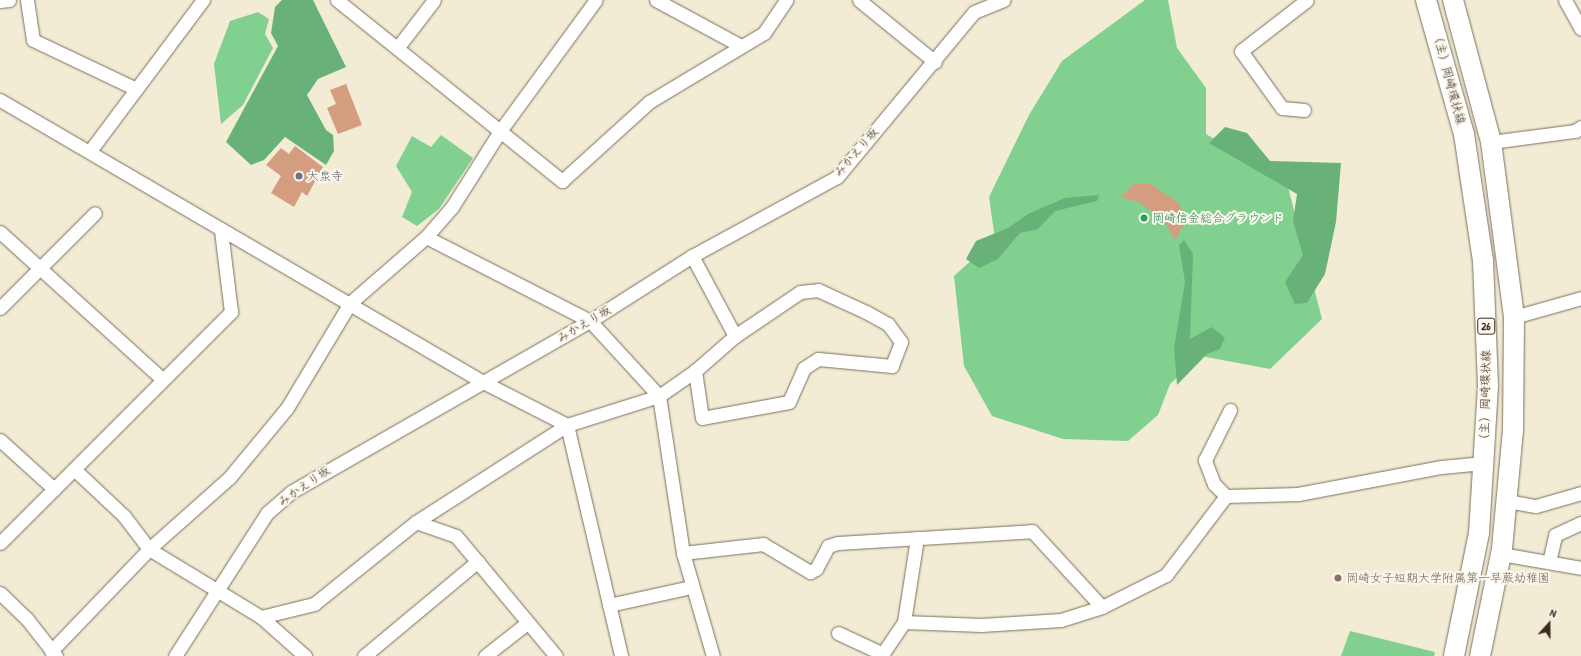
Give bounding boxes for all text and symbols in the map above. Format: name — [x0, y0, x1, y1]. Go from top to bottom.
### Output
street label: （主）岡崎環状線 — [1430, 30, 1468, 126]
street label: みかえり坂 — [831, 125, 881, 179]
place label: 大泉寺 — [307, 169, 343, 183]
marker: 大泉寺 — [294, 171, 304, 181]
place label: 岡崎信金総合グラウンド — [1152, 211, 1284, 225]
marker: 岡崎信金総合グラウンド — [1139, 213, 1149, 223]
street label: みかえり坂 — [555, 302, 613, 346]
road number: 26 — [1477, 317, 1495, 335]
street label: （主）岡崎環状線 — [1477, 350, 1493, 446]
street label: みかえり坂 — [275, 463, 333, 509]
place label: 岡崎女子短期大学附属第一早蕨幼稚園 — [1346, 571, 1550, 585]
marker: 岡崎女子短期大学附属第一早蕨幼稚園 — [1333, 573, 1343, 583]
north arrow — [1529, 604, 1569, 644]
text: N — [1548, 605, 1559, 620]

